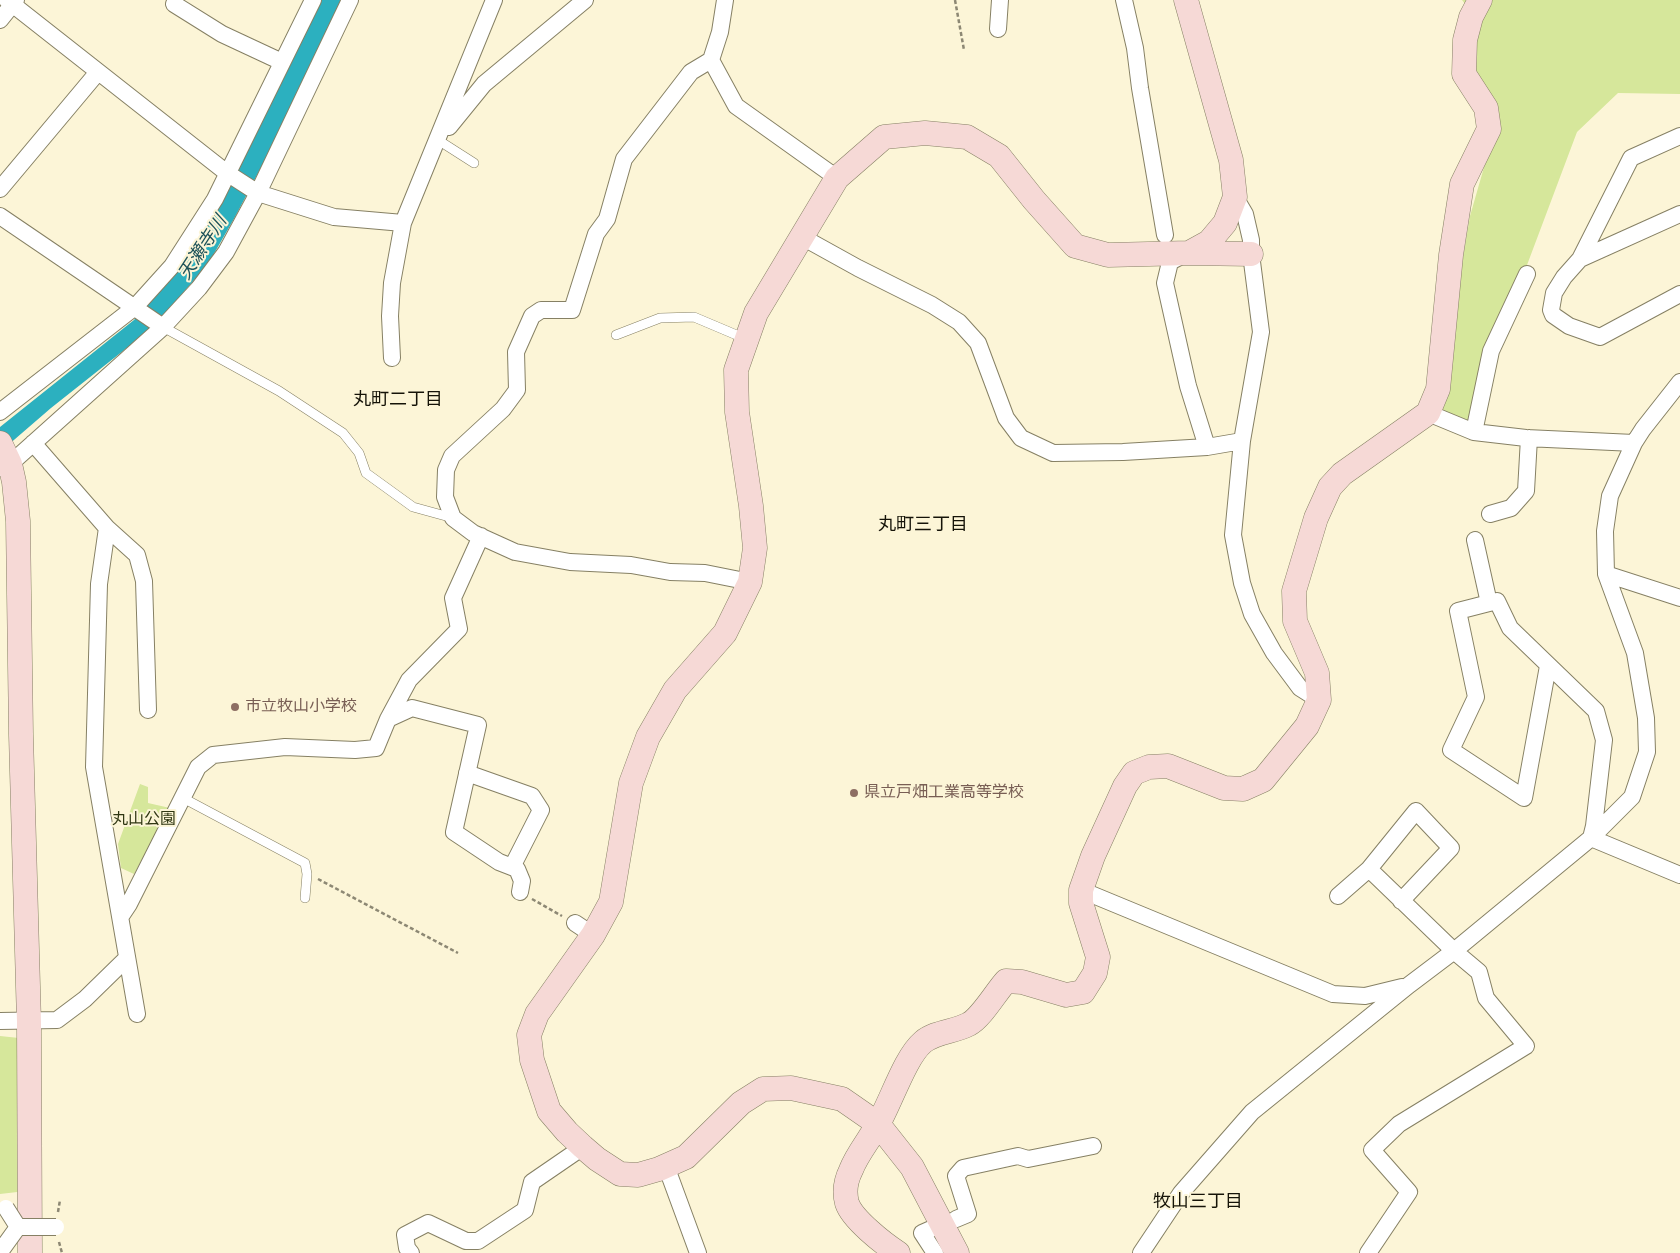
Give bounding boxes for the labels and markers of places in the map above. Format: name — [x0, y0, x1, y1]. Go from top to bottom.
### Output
place label: 市立牧山小学校 — [245, 697, 357, 717]
marker: 市立牧山小学校 — [229, 701, 241, 713]
place label: 県立戸畑工業高等学校 — [864, 783, 1024, 803]
marker: 県立戸畑工業高等学校 — [848, 787, 860, 799]

